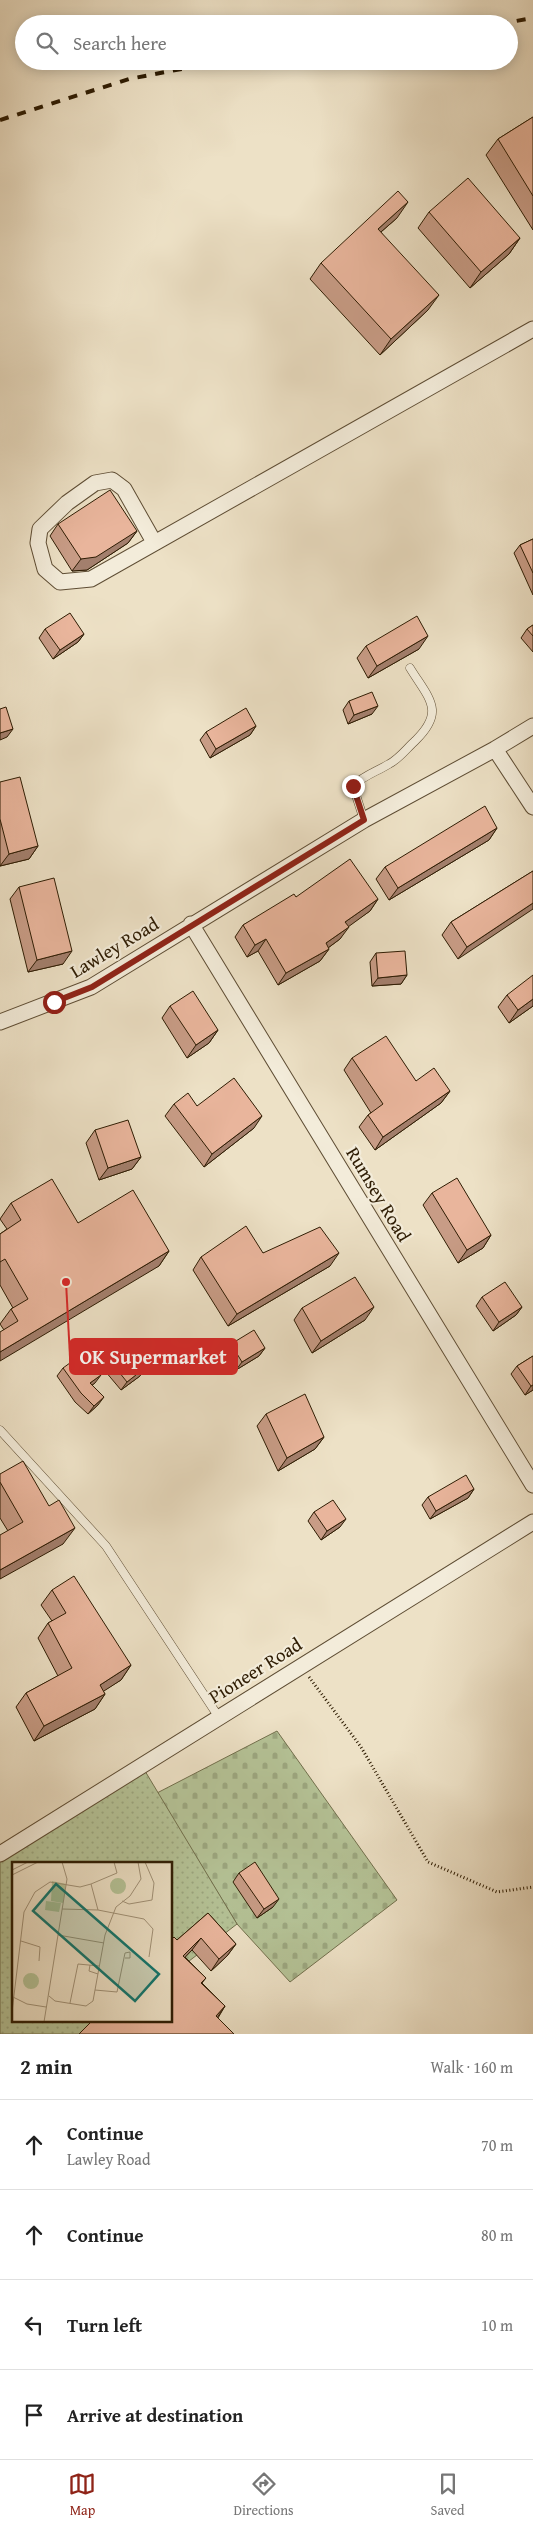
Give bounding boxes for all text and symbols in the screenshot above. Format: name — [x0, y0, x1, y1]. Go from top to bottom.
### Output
search box — [15, 15, 518, 70]
icon: search — [33, 29, 61, 57]
text: Search here — [73, 29, 167, 57]
route end — [342, 775, 365, 798]
street label: Lawley Road — [64, 909, 164, 985]
route start — [43, 991, 66, 1014]
street label: Rumsey Road — [340, 1141, 419, 1248]
callout: OK Supermarket — [70, 1339, 237, 1374]
text: OK Supermarket — [80, 1342, 227, 1371]
street label: Pioneer Road — [203, 1630, 308, 1710]
inset map — [12, 1862, 172, 2022]
text: 2 min — [20, 2051, 72, 2082]
text: Walk · 160 m — [430, 2055, 513, 2079]
text: Continue — [67, 2119, 144, 2147]
icon: ahead — [20, 2131, 48, 2159]
text: 70 m — [481, 2133, 513, 2157]
text: Lawley Road — [67, 2147, 150, 2171]
icon: ahead — [20, 2221, 48, 2249]
text: Continue — [67, 2221, 144, 2249]
text: 80 m — [481, 2223, 513, 2247]
icon: left — [20, 2311, 48, 2339]
text: Turn left — [67, 2311, 142, 2339]
text: 10 m — [481, 2313, 513, 2337]
icon: arrive — [20, 2401, 48, 2429]
text: Arrive at destination — [67, 2401, 243, 2429]
tab: Map — [68, 2470, 96, 2520]
tab: Directions — [233, 2470, 294, 2520]
tab: Saved — [431, 2470, 465, 2520]

